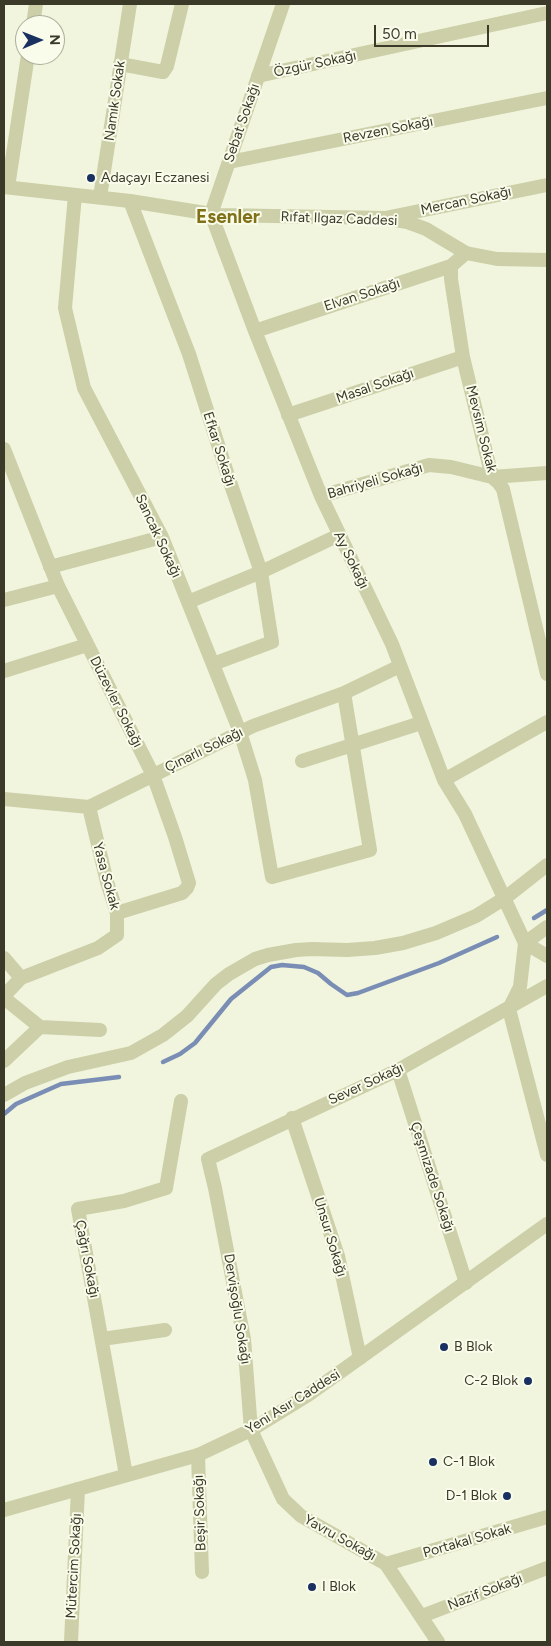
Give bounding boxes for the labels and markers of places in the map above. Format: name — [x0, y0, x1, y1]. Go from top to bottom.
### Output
place label: Adaçayı Eczanesi — [101, 170, 210, 186]
marker: Adaçayı Eczanesi — [85, 172, 97, 184]
place label: B Blok — [454, 1339, 493, 1355]
marker: B Blok — [438, 1341, 450, 1353]
place label: C-2 Blok — [464, 1373, 518, 1389]
marker: C-2 Blok — [522, 1375, 534, 1387]
place label: C-1 Blok — [443, 1454, 495, 1470]
marker: C-1 Blok — [427, 1456, 439, 1468]
place label: D-1 Blok — [446, 1488, 497, 1504]
marker: D-1 Blok — [501, 1490, 513, 1502]
place label: I Blok — [322, 1579, 356, 1595]
marker: I Blok — [306, 1581, 318, 1593]

